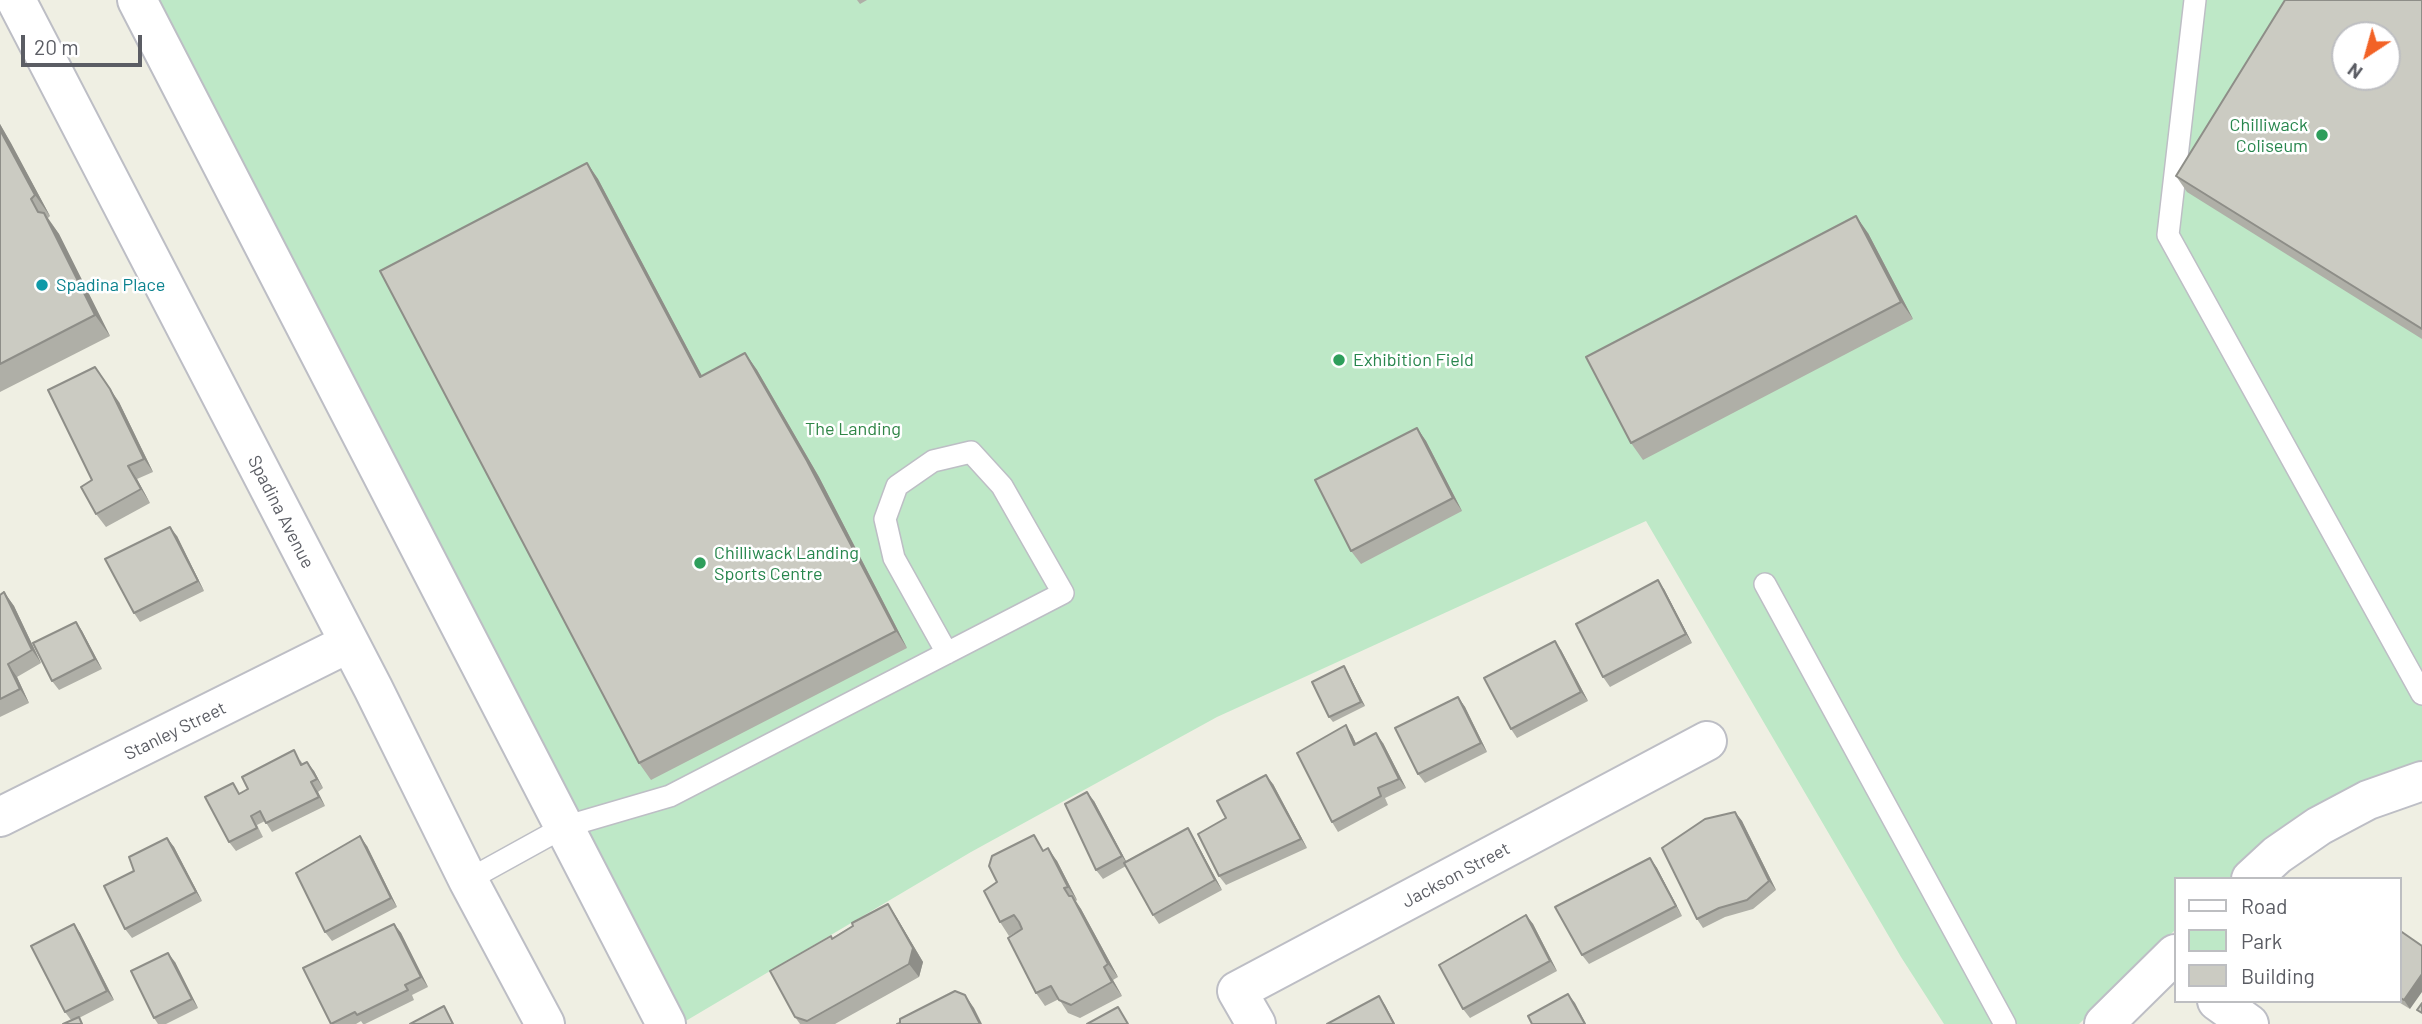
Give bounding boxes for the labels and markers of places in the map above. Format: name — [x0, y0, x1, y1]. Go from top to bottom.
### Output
place label: Chilliwack Coliseum — [2230, 114, 2308, 156]
marker: Chilliwack Coliseum — [2314, 127, 2330, 143]
place label: Spadina Place — [56, 274, 165, 296]
marker: Spadina Place — [34, 277, 50, 293]
place label: Exhibition Field — [1353, 349, 1474, 371]
marker: Exhibition Field — [1331, 352, 1347, 368]
place label: Chilliwack Landing Sports Centre — [714, 542, 859, 584]
marker: Chilliwack Landing Sports Centre — [692, 555, 708, 571]

